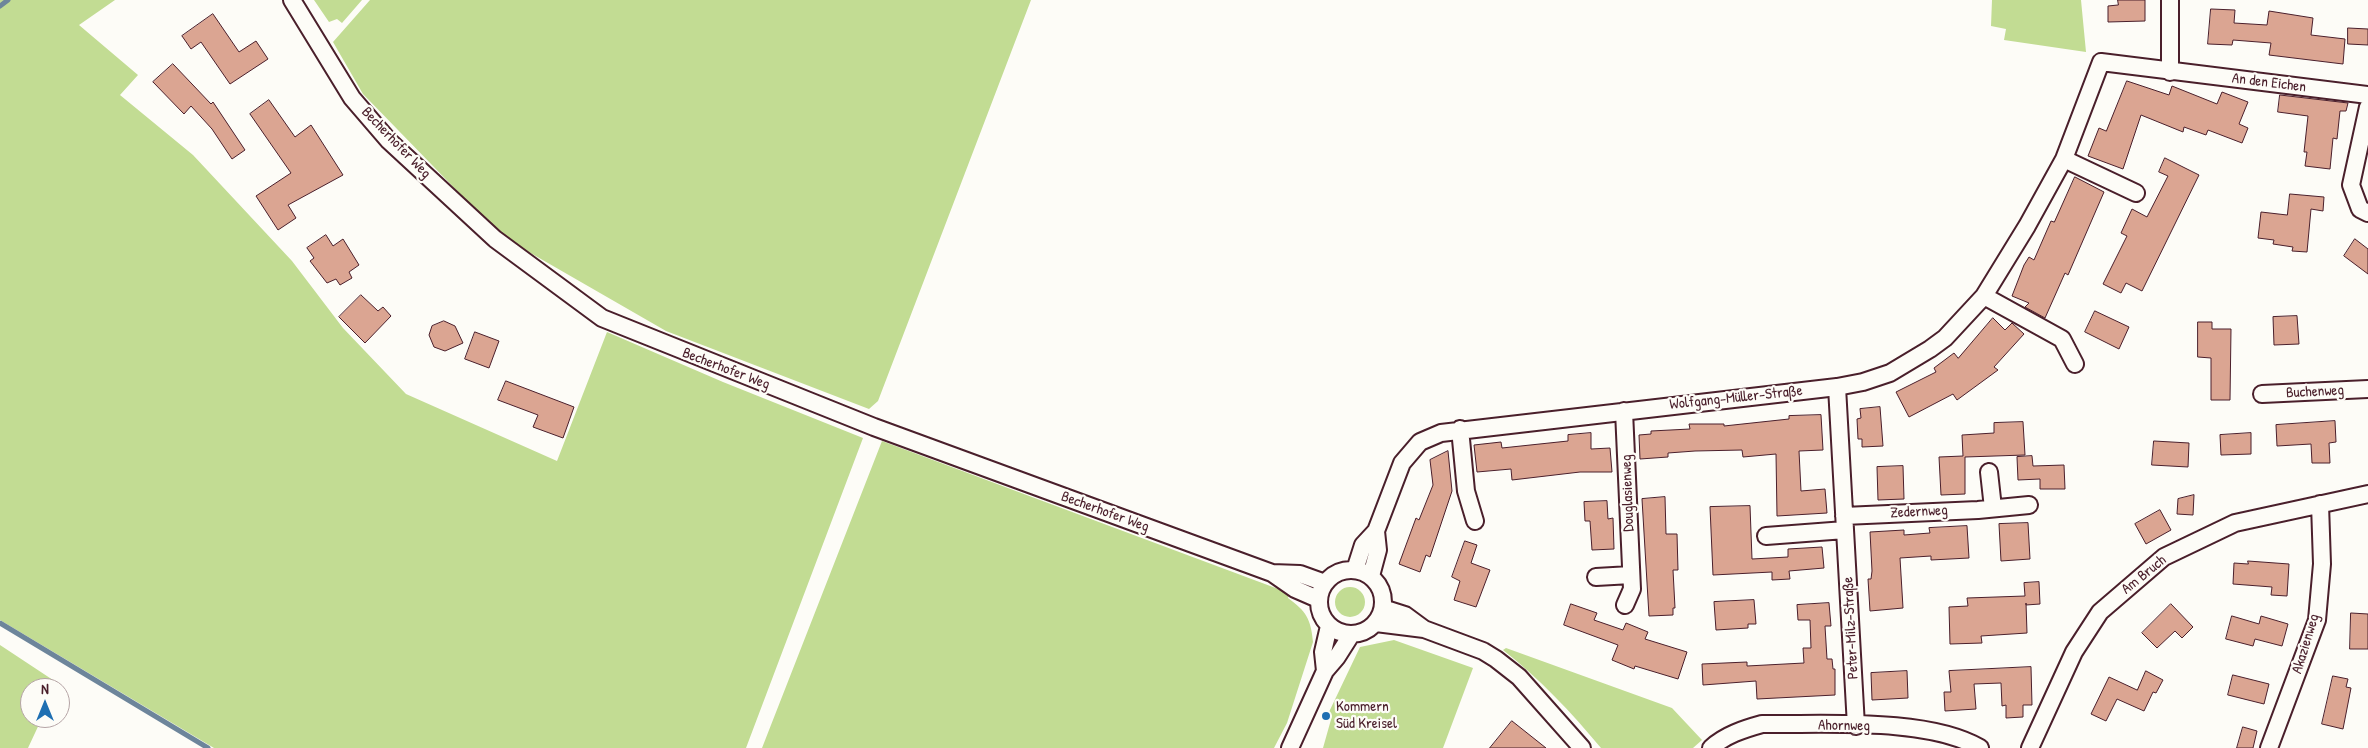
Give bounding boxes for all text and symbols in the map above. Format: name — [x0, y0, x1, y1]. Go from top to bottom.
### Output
street label: An den Eichen — [2231, 70, 2307, 96]
street label: Becherhofer Weg — [357, 104, 435, 182]
street label: Becherhofer Weg — [680, 344, 772, 394]
street label: Buchenweg — [2286, 381, 2344, 403]
street label: Wolfgang-Müller-Straße — [1669, 382, 1803, 414]
street label: Douglasienweg — [1618, 454, 1638, 532]
street label: Becherhofer Weg — [1059, 488, 1151, 536]
street label: Zedernweg — [1890, 502, 1948, 522]
street label: Am Bruch — [2118, 551, 2170, 599]
street label: Peter-Milz-Straße — [1839, 576, 1863, 680]
street label: Akazienweg — [2288, 612, 2324, 676]
north arrow — [20, 678, 70, 728]
text: N — [41, 679, 49, 698]
place label: Kommern Süd Kreisel — [1336, 698, 1397, 733]
marker: Kommern Süd Kreisel — [1320, 710, 1332, 722]
street label: Ahornweg — [1818, 717, 1870, 735]

